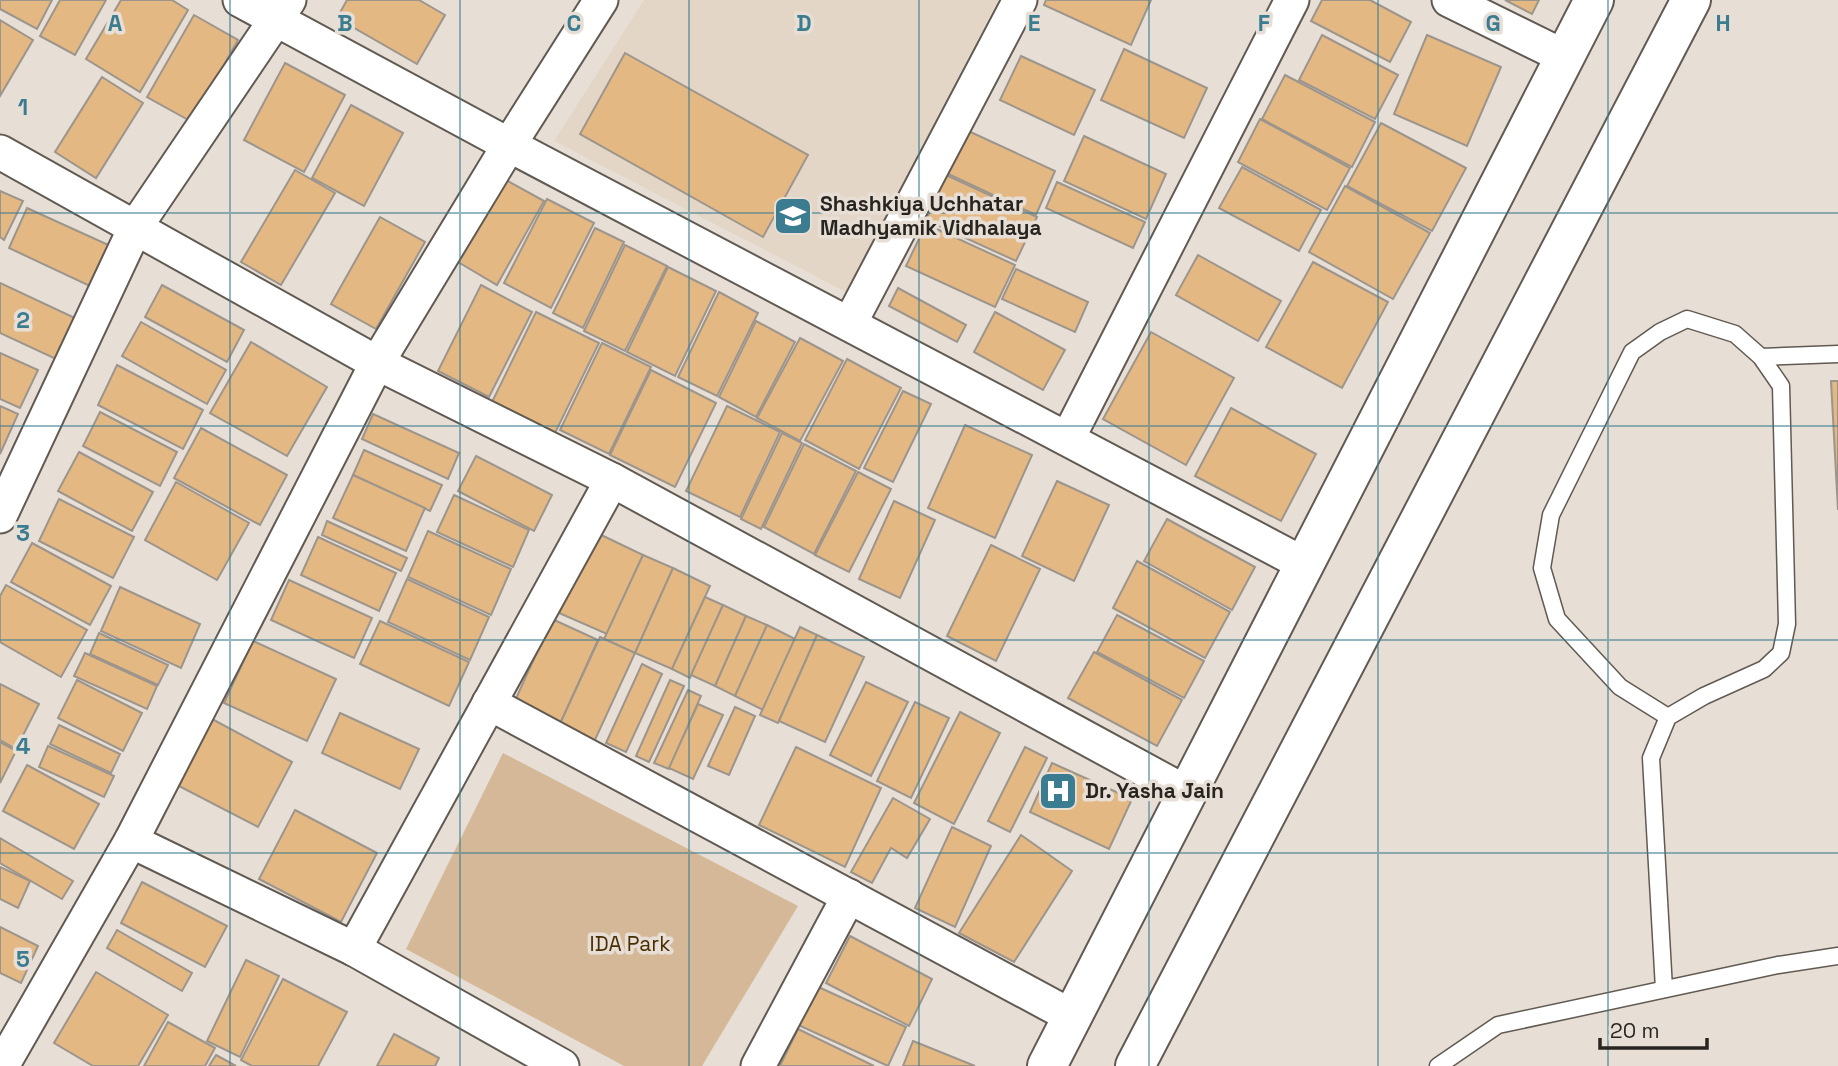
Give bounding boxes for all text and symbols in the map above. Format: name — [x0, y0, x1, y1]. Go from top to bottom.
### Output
text: A — [108, 8, 123, 38]
text: B — [337, 8, 353, 38]
text: C — [567, 8, 581, 38]
text: D — [796, 8, 812, 38]
text: E — [1028, 8, 1040, 38]
text: F — [1258, 8, 1270, 38]
text: G — [1485, 8, 1501, 38]
text: H — [1715, 8, 1731, 38]
text: 1 — [18, 92, 28, 122]
place label: Shashkiya Uchhatar Madhyamik Vidhalaya — [820, 190, 1042, 241]
school or university icon: Shashkiya Uchhatar Madhyamik Vidhalaya — [772, 195, 814, 237]
text: 2 — [16, 305, 30, 335]
text: 3 — [16, 518, 30, 548]
text: 4 — [16, 731, 31, 761]
hospital icon: Dr. Yasha Jain — [1037, 770, 1079, 812]
place label: Dr. Yasha Jain — [1085, 777, 1224, 804]
park label: IDA Park — [590, 930, 670, 957]
text: 5 — [16, 944, 30, 974]
scale bar — [1600, 1006, 1707, 1050]
text: 20 m — [1610, 1017, 1660, 1044]

